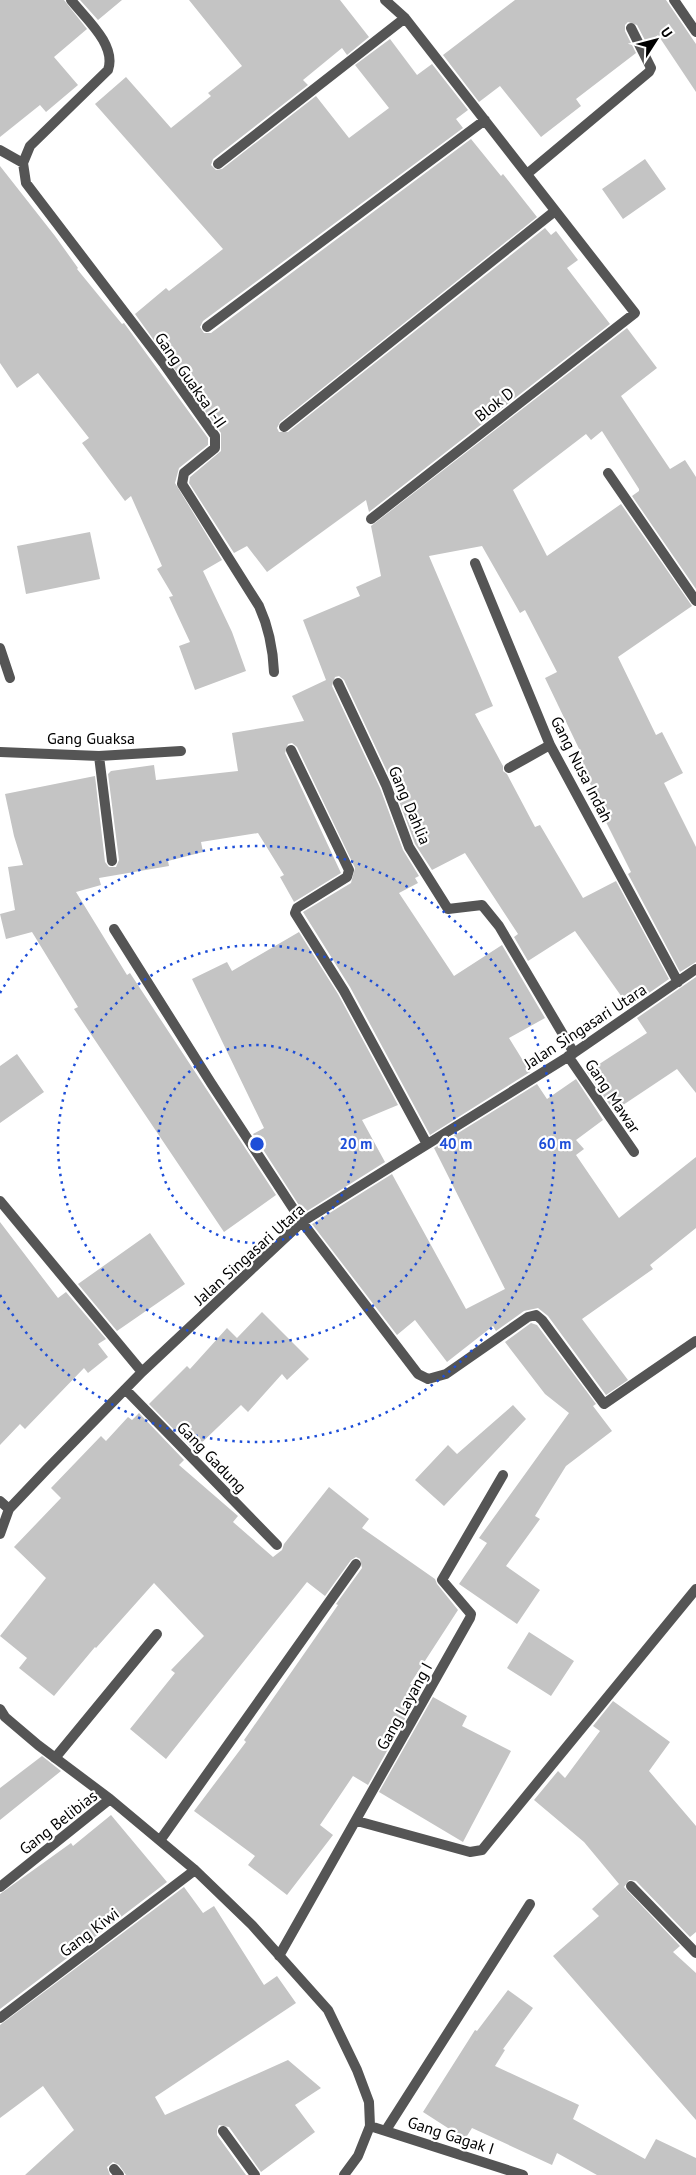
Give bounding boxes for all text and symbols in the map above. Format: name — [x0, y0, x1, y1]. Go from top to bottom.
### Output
north arrow — [631, 15, 681, 65]
text: U — [657, 24, 676, 41]
street label: Gang Guaksa I-II — [151, 328, 231, 432]
street label: Blok D — [470, 382, 518, 426]
street label: Gang Nusa Indah — [547, 713, 617, 825]
street label: Gang Guaksa — [47, 728, 135, 748]
street label: Gang Dahlia — [385, 763, 435, 847]
street label: Jalan Singasari Utara — [519, 979, 650, 1074]
street label: Gang Mawar — [581, 1055, 645, 1137]
text: 20 m — [340, 1134, 372, 1153]
text: 40 m — [440, 1134, 472, 1153]
text: 60 m — [539, 1134, 571, 1153]
centre of rings — [248, 1135, 266, 1153]
street label: Jalan Singasari Utara — [189, 1199, 309, 1310]
street label: Gang Gadung — [173, 1417, 251, 1497]
street label: Gang Layang I — [372, 1659, 436, 1753]
street label: Gang Belibias — [15, 1785, 101, 1859]
street label: Gang Kiwi — [55, 1903, 123, 1961]
street label: Gang Gagak I — [405, 2112, 497, 2158]

